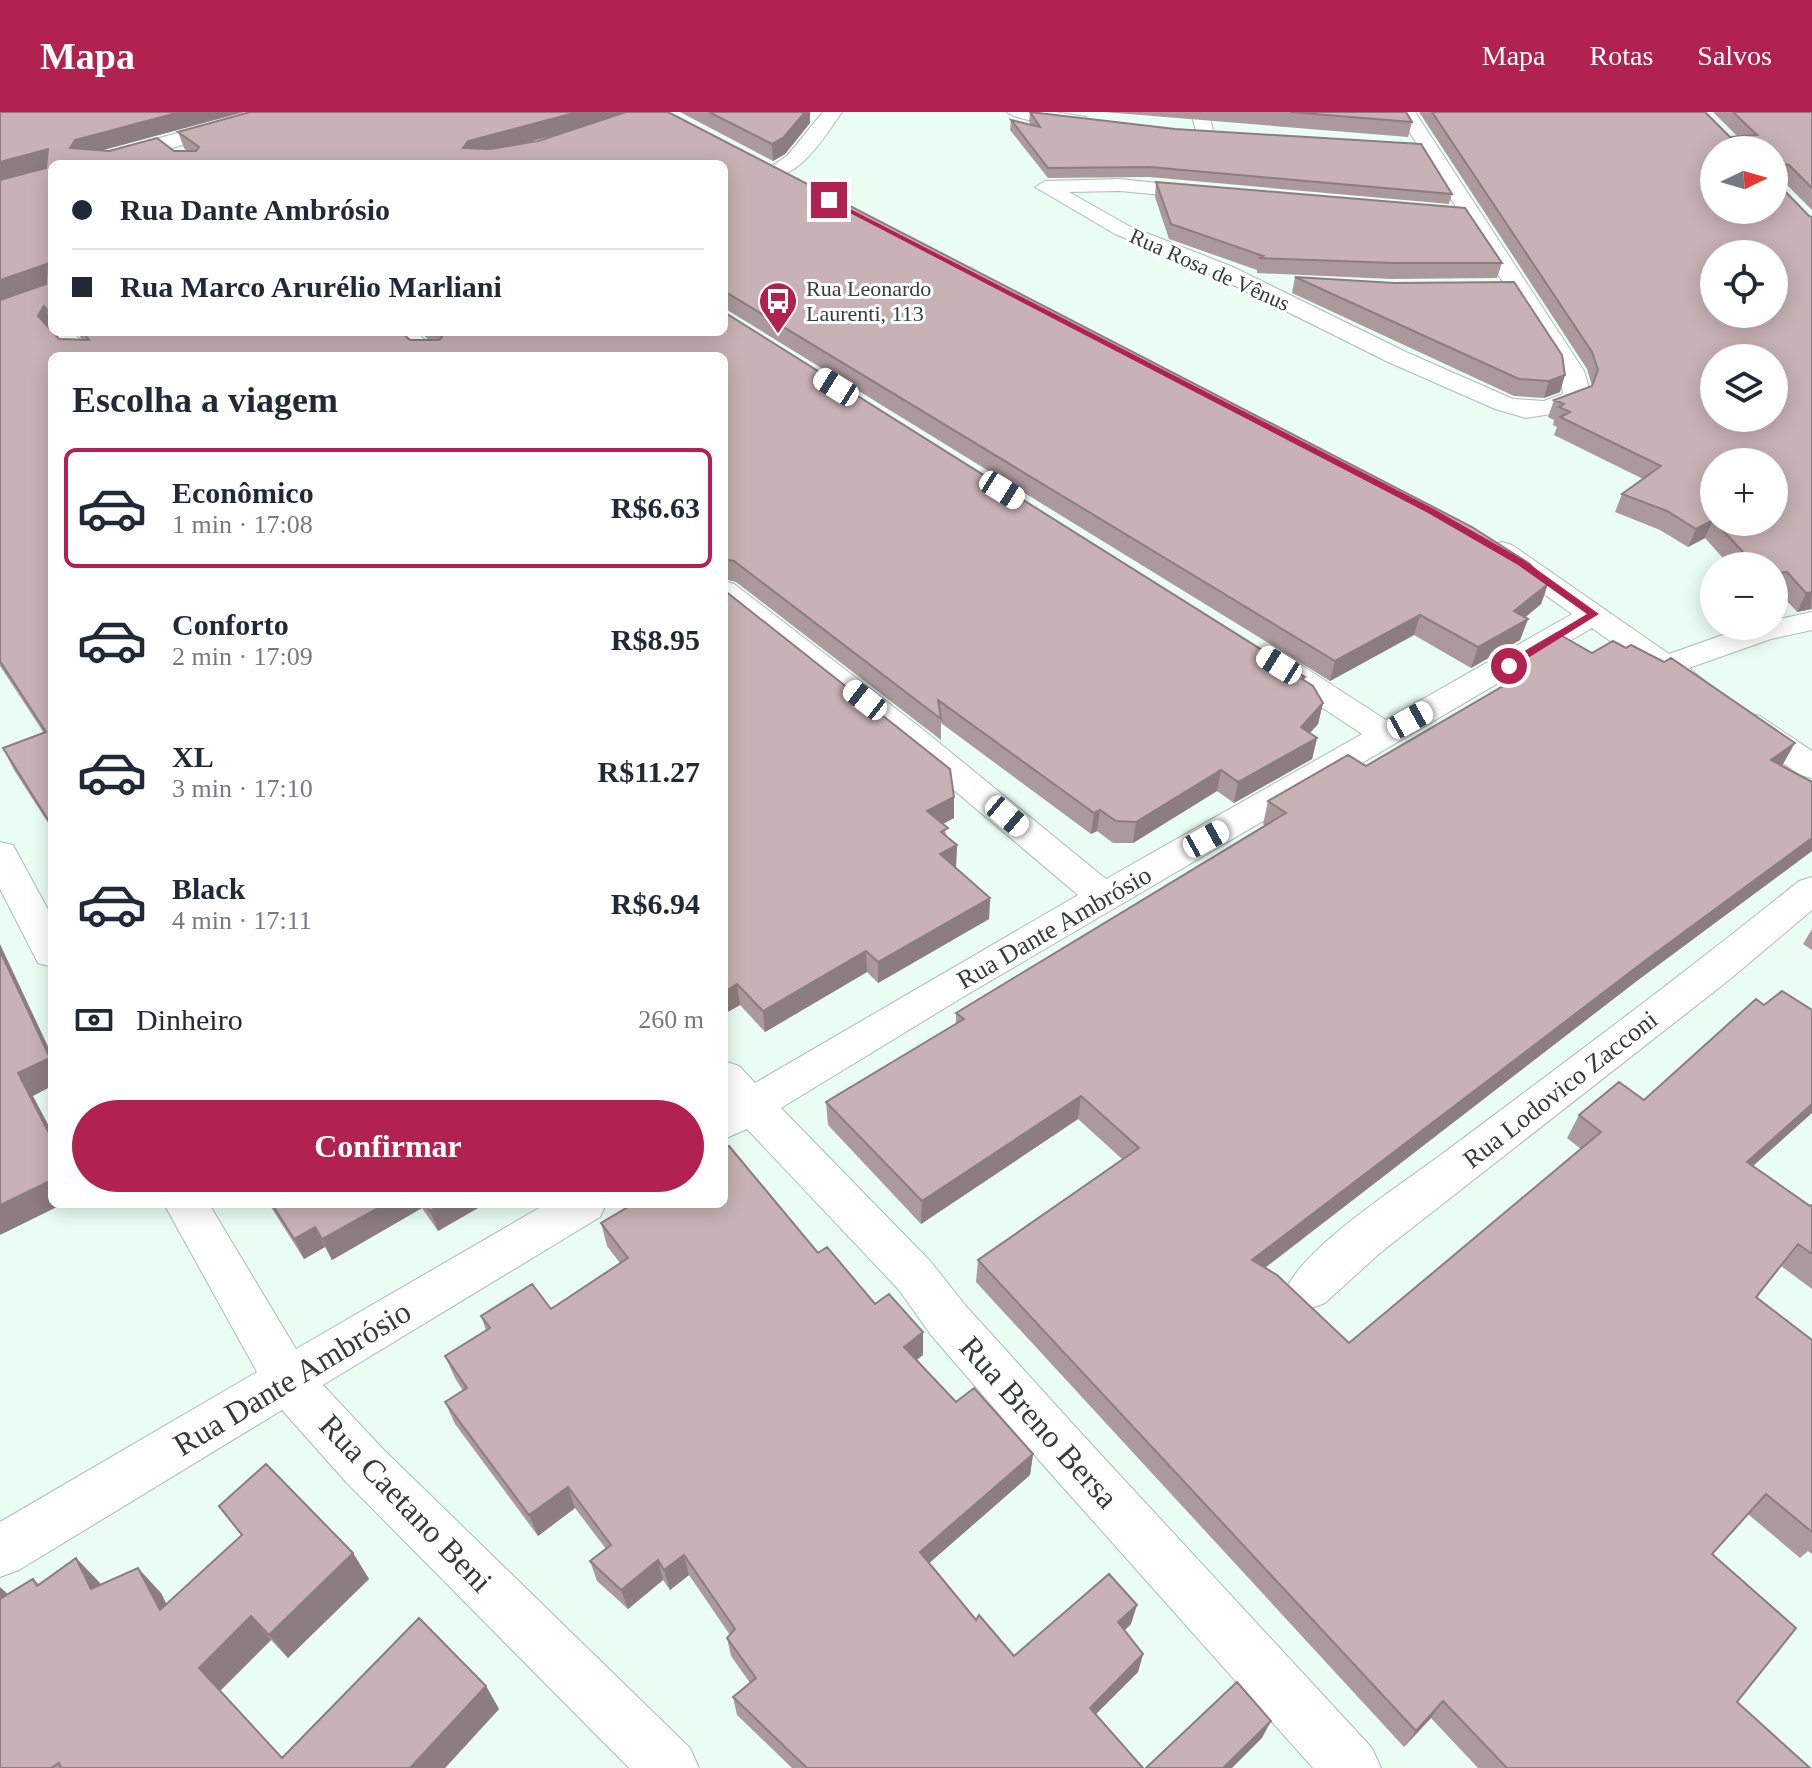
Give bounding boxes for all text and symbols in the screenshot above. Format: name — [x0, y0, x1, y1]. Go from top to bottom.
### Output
text: Mapa — [40, 35, 135, 77]
text: Mapa — [1482, 40, 1546, 71]
text: Rotas — [1590, 40, 1653, 71]
text: Salvos — [1697, 40, 1772, 71]
north arrow — [1700, 136, 1788, 224]
map controls — [1700, 136, 1788, 640]
route end — [811, 182, 847, 218]
text: Rua Dante Ambrósio — [120, 193, 390, 226]
street label: Rua Rosa de Vênus — [1126, 223, 1294, 316]
button: locate — [1700, 240, 1788, 328]
text: Rua Marco Arurélio Marliani — [120, 270, 502, 303]
place label: Rua Leonardo Laurenti, 113 — [806, 276, 931, 326]
bus stop icon: Rua Leonardo Laurenti, 113 — [757, 280, 799, 335]
button: layers — [1700, 344, 1788, 432]
car — [809, 364, 863, 410]
text: Escolha a viagem — [72, 380, 338, 420]
button: + — [1700, 448, 1788, 536]
car — [975, 467, 1029, 513]
icon: car — [76, 472, 148, 544]
text: Econômico — [172, 476, 314, 509]
text: R$6.63 — [611, 491, 700, 524]
text: 1 min · 17:08 — [172, 510, 313, 539]
button: − — [1700, 552, 1788, 640]
icon: car — [76, 604, 148, 676]
text: Conforto — [172, 608, 289, 641]
text: R$8.95 — [611, 623, 700, 656]
text: 2 min · 17:09 — [172, 642, 313, 671]
car — [1252, 642, 1306, 688]
route start — [1491, 648, 1527, 684]
car — [839, 676, 891, 724]
car — [1383, 698, 1437, 742]
icon: car — [76, 736, 148, 808]
text: XL — [172, 740, 214, 773]
text: R$11.27 — [597, 755, 700, 788]
text: 3 min · 17:10 — [172, 774, 313, 803]
car — [981, 791, 1033, 841]
car — [1179, 817, 1233, 861]
street label: Rua Dante Ambrósio — [952, 860, 1157, 995]
icon: car — [76, 868, 148, 940]
text: Black — [172, 872, 245, 905]
text: R$6.94 — [611, 887, 700, 920]
text: 4 min · 17:11 — [172, 906, 312, 935]
icon: cash — [72, 998, 116, 1042]
text: Dinheiro — [136, 1003, 243, 1036]
text: 260 m — [638, 1005, 704, 1034]
street label: Rua Lodovico Zacconi — [1458, 1005, 1663, 1174]
button: Confirmar — [72, 1100, 704, 1192]
street label: Rua Dante Ambrósio — [167, 1293, 417, 1463]
street label: Rua Breno Bersa — [952, 1329, 1126, 1515]
street label: Rua Caetano Beni — [312, 1407, 500, 1599]

